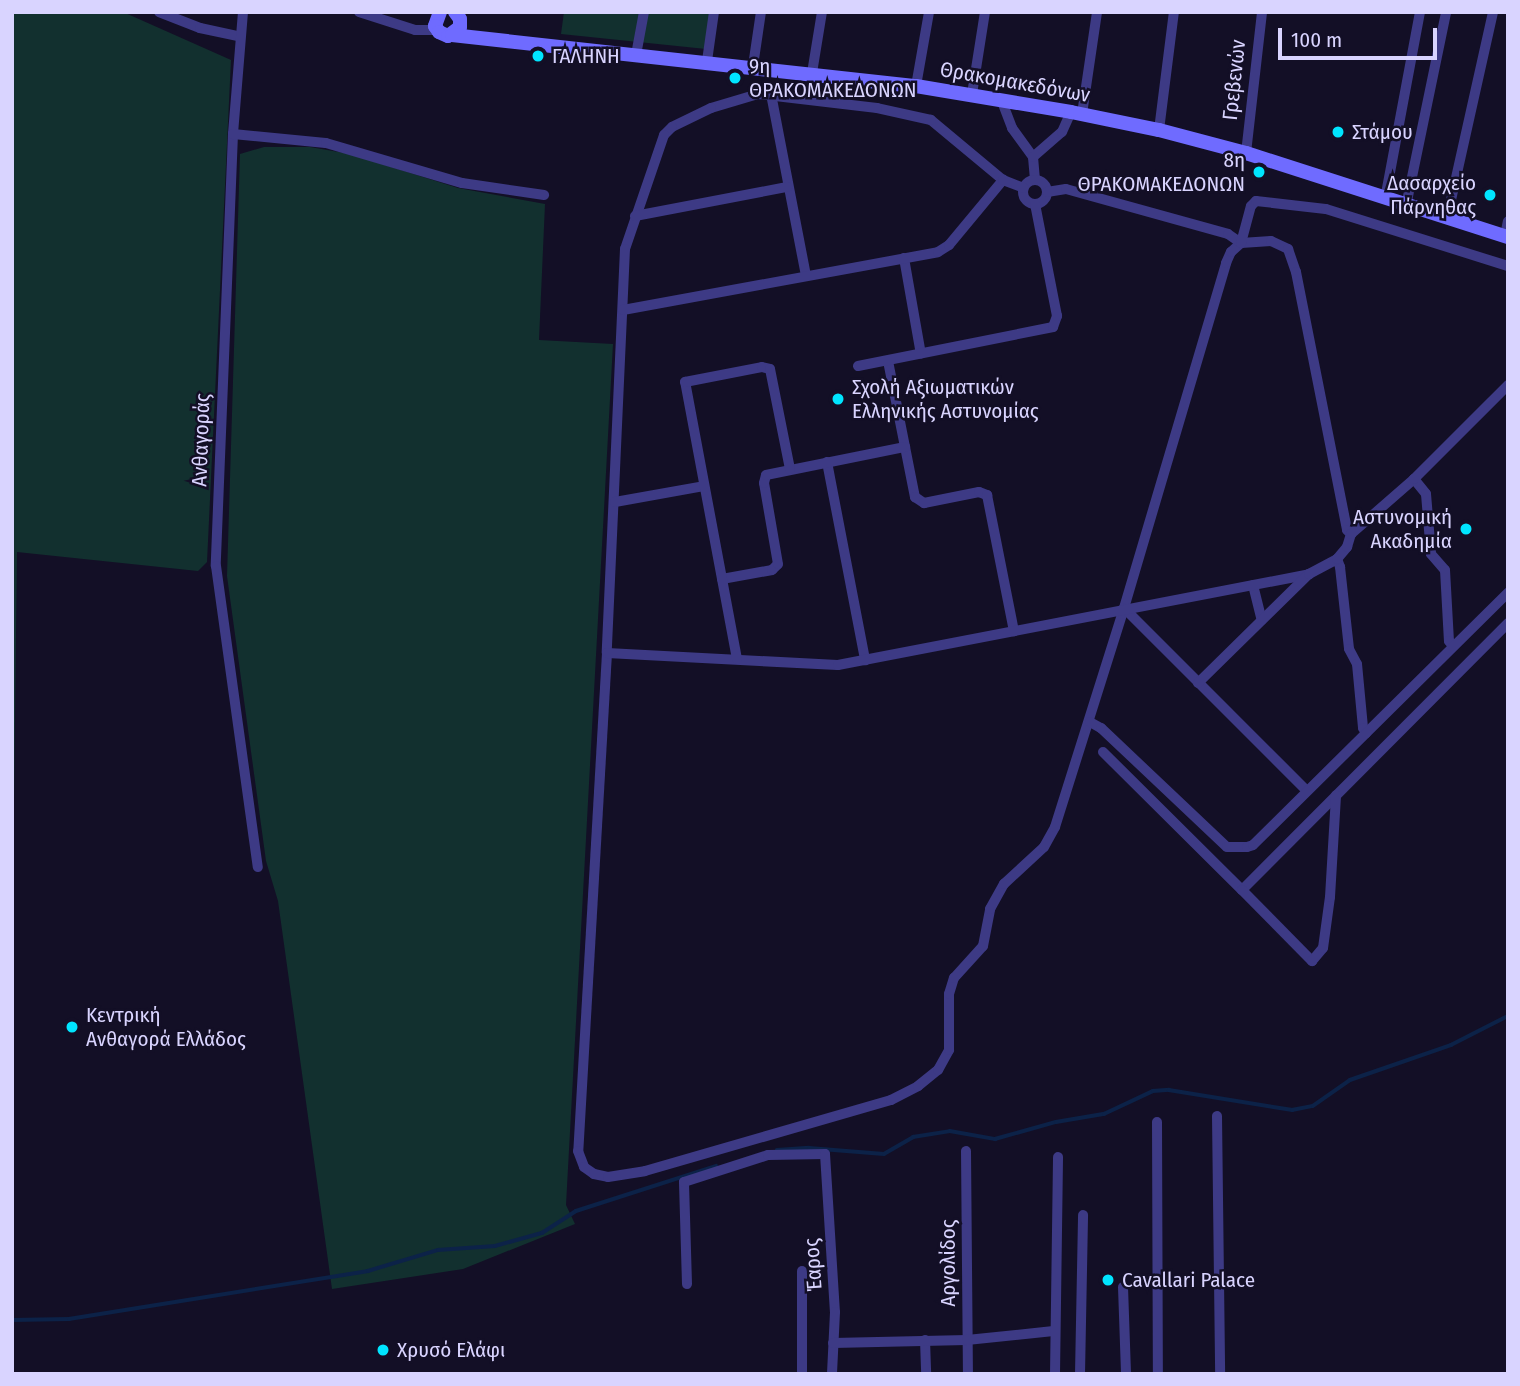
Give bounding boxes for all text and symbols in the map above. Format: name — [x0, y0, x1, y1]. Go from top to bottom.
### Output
scale bar — [1282, 14, 1441, 58]
text: 100 m — [1291, 27, 1342, 53]
street label: Γρεβενών — [1217, 38, 1251, 122]
place label: ΓΑΛΗΝΗ — [552, 43, 620, 69]
marker: ΓΑΛΗΝΗ — [530, 48, 546, 64]
place label: 9η ΘΡΑΚΟΜΑΚΕΔΟΝΩΝ — [749, 53, 917, 103]
street label: Θρακομακεδόνων — [938, 56, 1092, 108]
marker: 9η ΘΡΑΚΟΜΑΚΕΔΟΝΩΝ — [727, 70, 743, 86]
place label: Στάμου — [1352, 119, 1413, 145]
marker: Στάμου — [1330, 124, 1346, 140]
place label: 8η ΘΡΑΚΟΜΑΚΕΔΟΝΩΝ — [1077, 147, 1245, 197]
marker: 8η ΘΡΑΚΟΜΑΚΕΔΟΝΩΝ — [1251, 164, 1267, 180]
place label: Δασαρχείο Πάρνηθας — [1387, 170, 1476, 220]
marker: Δασαρχείο Πάρνηθας — [1482, 187, 1498, 203]
place label: Σχολή Αξιωματικών Ελληνικής Αστυνομίας — [852, 374, 1039, 424]
marker: Σχολή Αξιωματικών Ελληνικής Αστυνομίας — [830, 391, 846, 407]
street label: Ανθαγοράς — [187, 393, 215, 487]
place label: Αστυνομική Ακαδημία — [1353, 504, 1452, 554]
marker: Αστυνομική Ακαδημία — [1458, 521, 1474, 537]
place label: Κεντρική Ανθαγορά Ελλάδος — [86, 1002, 246, 1052]
marker: Κεντρική Ανθαγορά Ελλάδος — [64, 1019, 80, 1035]
street label: Αργολίδος — [935, 1219, 961, 1307]
street label: Έαρος — [799, 1237, 827, 1293]
place label: Cavallari Palace — [1122, 1267, 1255, 1293]
marker: Cavallari Palace — [1100, 1272, 1116, 1288]
place label: Χρυσό Ελάφι — [397, 1337, 505, 1363]
marker: Χρυσό Ελάφι — [375, 1342, 391, 1358]

